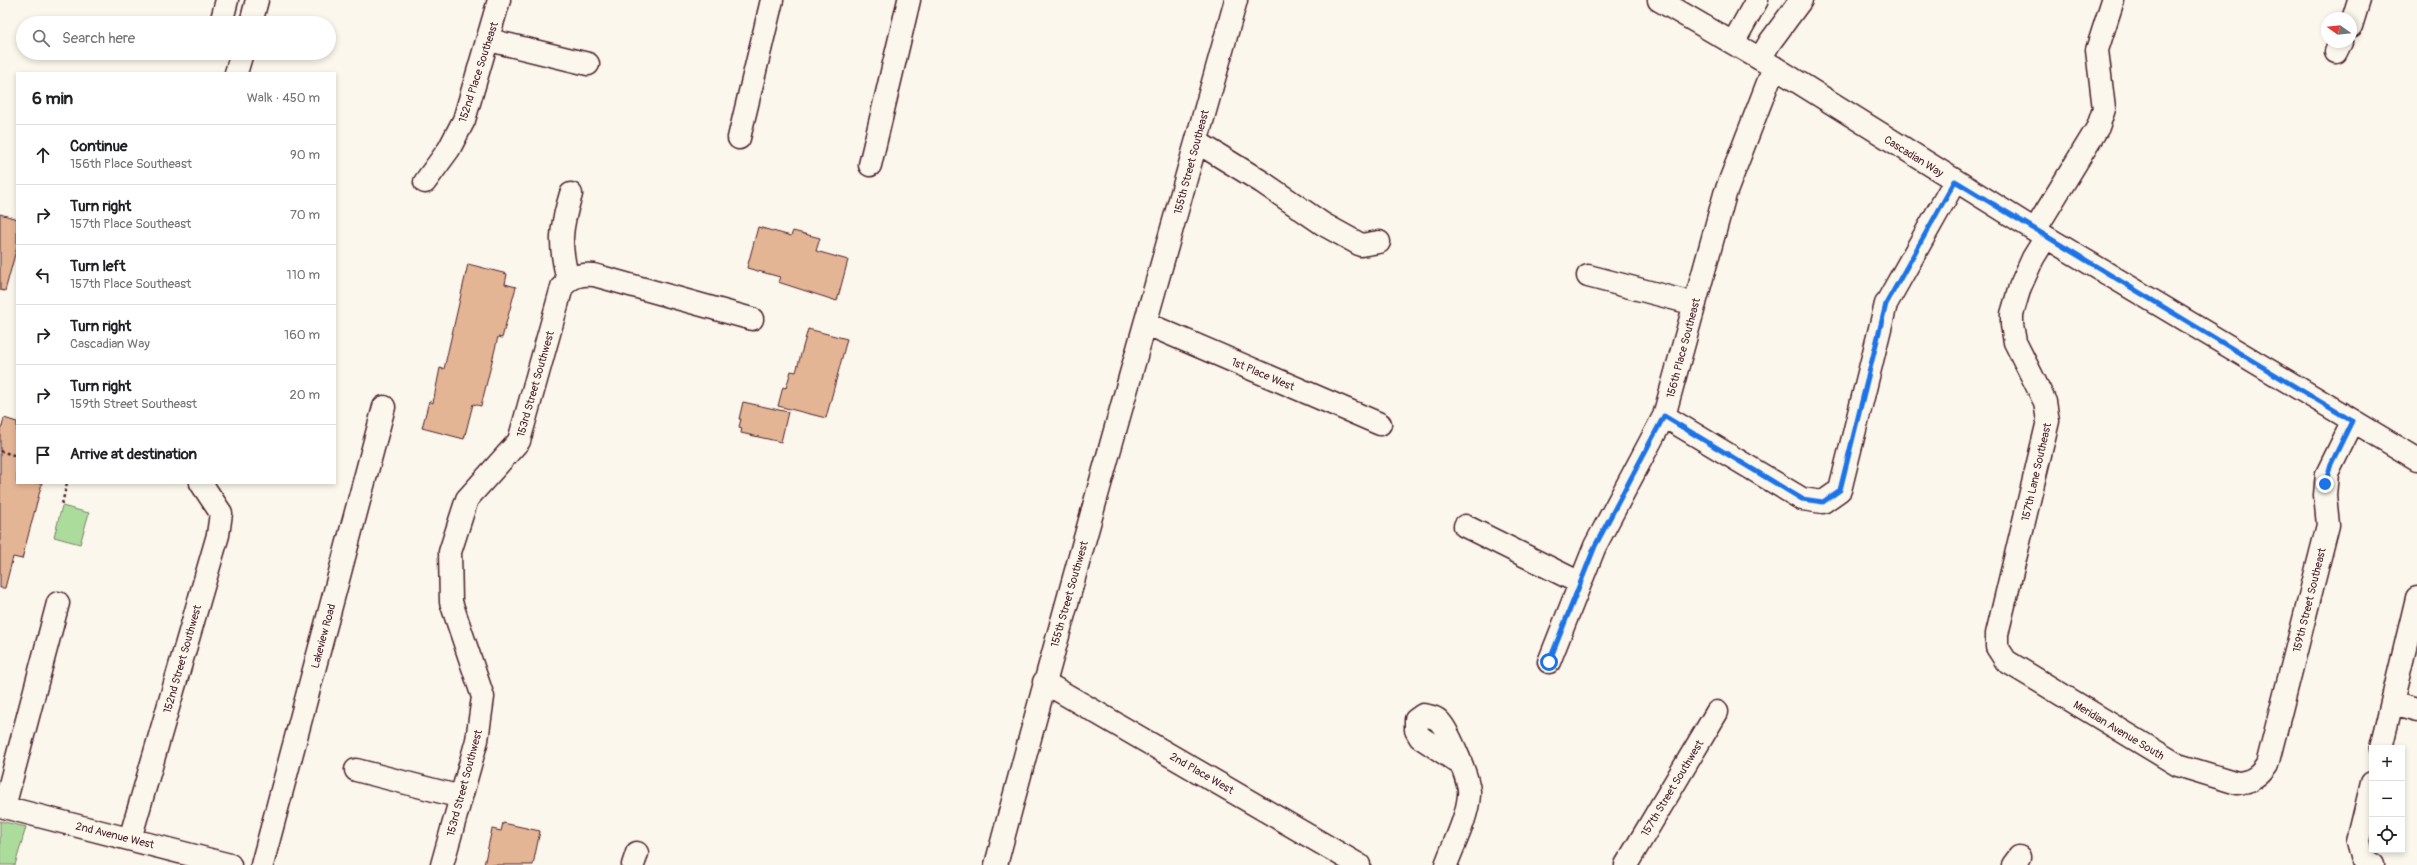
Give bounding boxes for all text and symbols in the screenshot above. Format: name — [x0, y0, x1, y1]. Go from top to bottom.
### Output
north arrow — [2321, 12, 2357, 48]
search box — [16, 16, 336, 60]
street label: 152nd Place Southeast — [456, 20, 501, 124]
icon: search — [30, 27, 52, 49]
text: Search here — [62, 29, 135, 48]
text: 6 min — [32, 88, 73, 109]
text: Walk · 450 m — [247, 90, 320, 106]
street label: 155th Street Southeast — [1171, 108, 1212, 216]
street label: Cascadian Way — [1882, 133, 1946, 180]
text: Continue — [70, 137, 128, 156]
icon: ahead — [32, 144, 54, 166]
text: 90 m — [290, 147, 320, 163]
text: 156th Place Southeast — [70, 156, 192, 172]
text: Turn right — [70, 197, 131, 216]
icon: right — [32, 204, 54, 226]
text: 70 m — [290, 207, 320, 223]
text: 157th Place Southeast — [70, 216, 191, 232]
text: Turn left — [70, 257, 126, 276]
icon: left — [32, 264, 54, 286]
text: 110 m — [287, 267, 320, 283]
text: 157th Place Southeast — [70, 276, 191, 292]
street label: 156th Place Southeast — [1664, 296, 1703, 400]
text: Turn right — [70, 317, 131, 336]
icon: right — [32, 324, 54, 346]
text: 160 m — [284, 327, 320, 343]
street label: 153rd Street Southwest — [514, 329, 557, 439]
text: Cascadian Way — [70, 336, 150, 352]
street label: 1st Place West — [1229, 355, 1297, 394]
text: Turn right — [70, 377, 131, 396]
icon: right — [32, 384, 54, 406]
text: 20 m — [289, 387, 320, 403]
text: 159th Street Southeast — [70, 396, 197, 412]
street label: 157th Lane Southeast — [2019, 421, 2054, 522]
icon: arrive — [32, 444, 54, 466]
text: Arrive at destination — [70, 445, 197, 464]
route end — [2316, 475, 2334, 493]
street label: 155th Street Southwest — [1048, 539, 1091, 649]
street label: 159th Street Southeast — [2290, 546, 2329, 654]
street label: Lakeview Road — [309, 602, 338, 670]
street label: 152nd Street Southwest — [161, 603, 204, 715]
route start — [1540, 653, 1558, 671]
street label: Meridian Avenue South — [2071, 698, 2167, 763]
street label: 153rd Street Southwest — [444, 728, 485, 838]
street label: 157th Street Southwest — [1639, 737, 1707, 839]
map controls — [2369, 745, 2405, 853]
button: + — [2369, 745, 2405, 781]
street label: 2nd Place West — [1168, 750, 1236, 797]
button: − — [2369, 781, 2405, 817]
button: locate — [2369, 817, 2405, 853]
street label: 2nd Avenue West — [74, 819, 156, 852]

